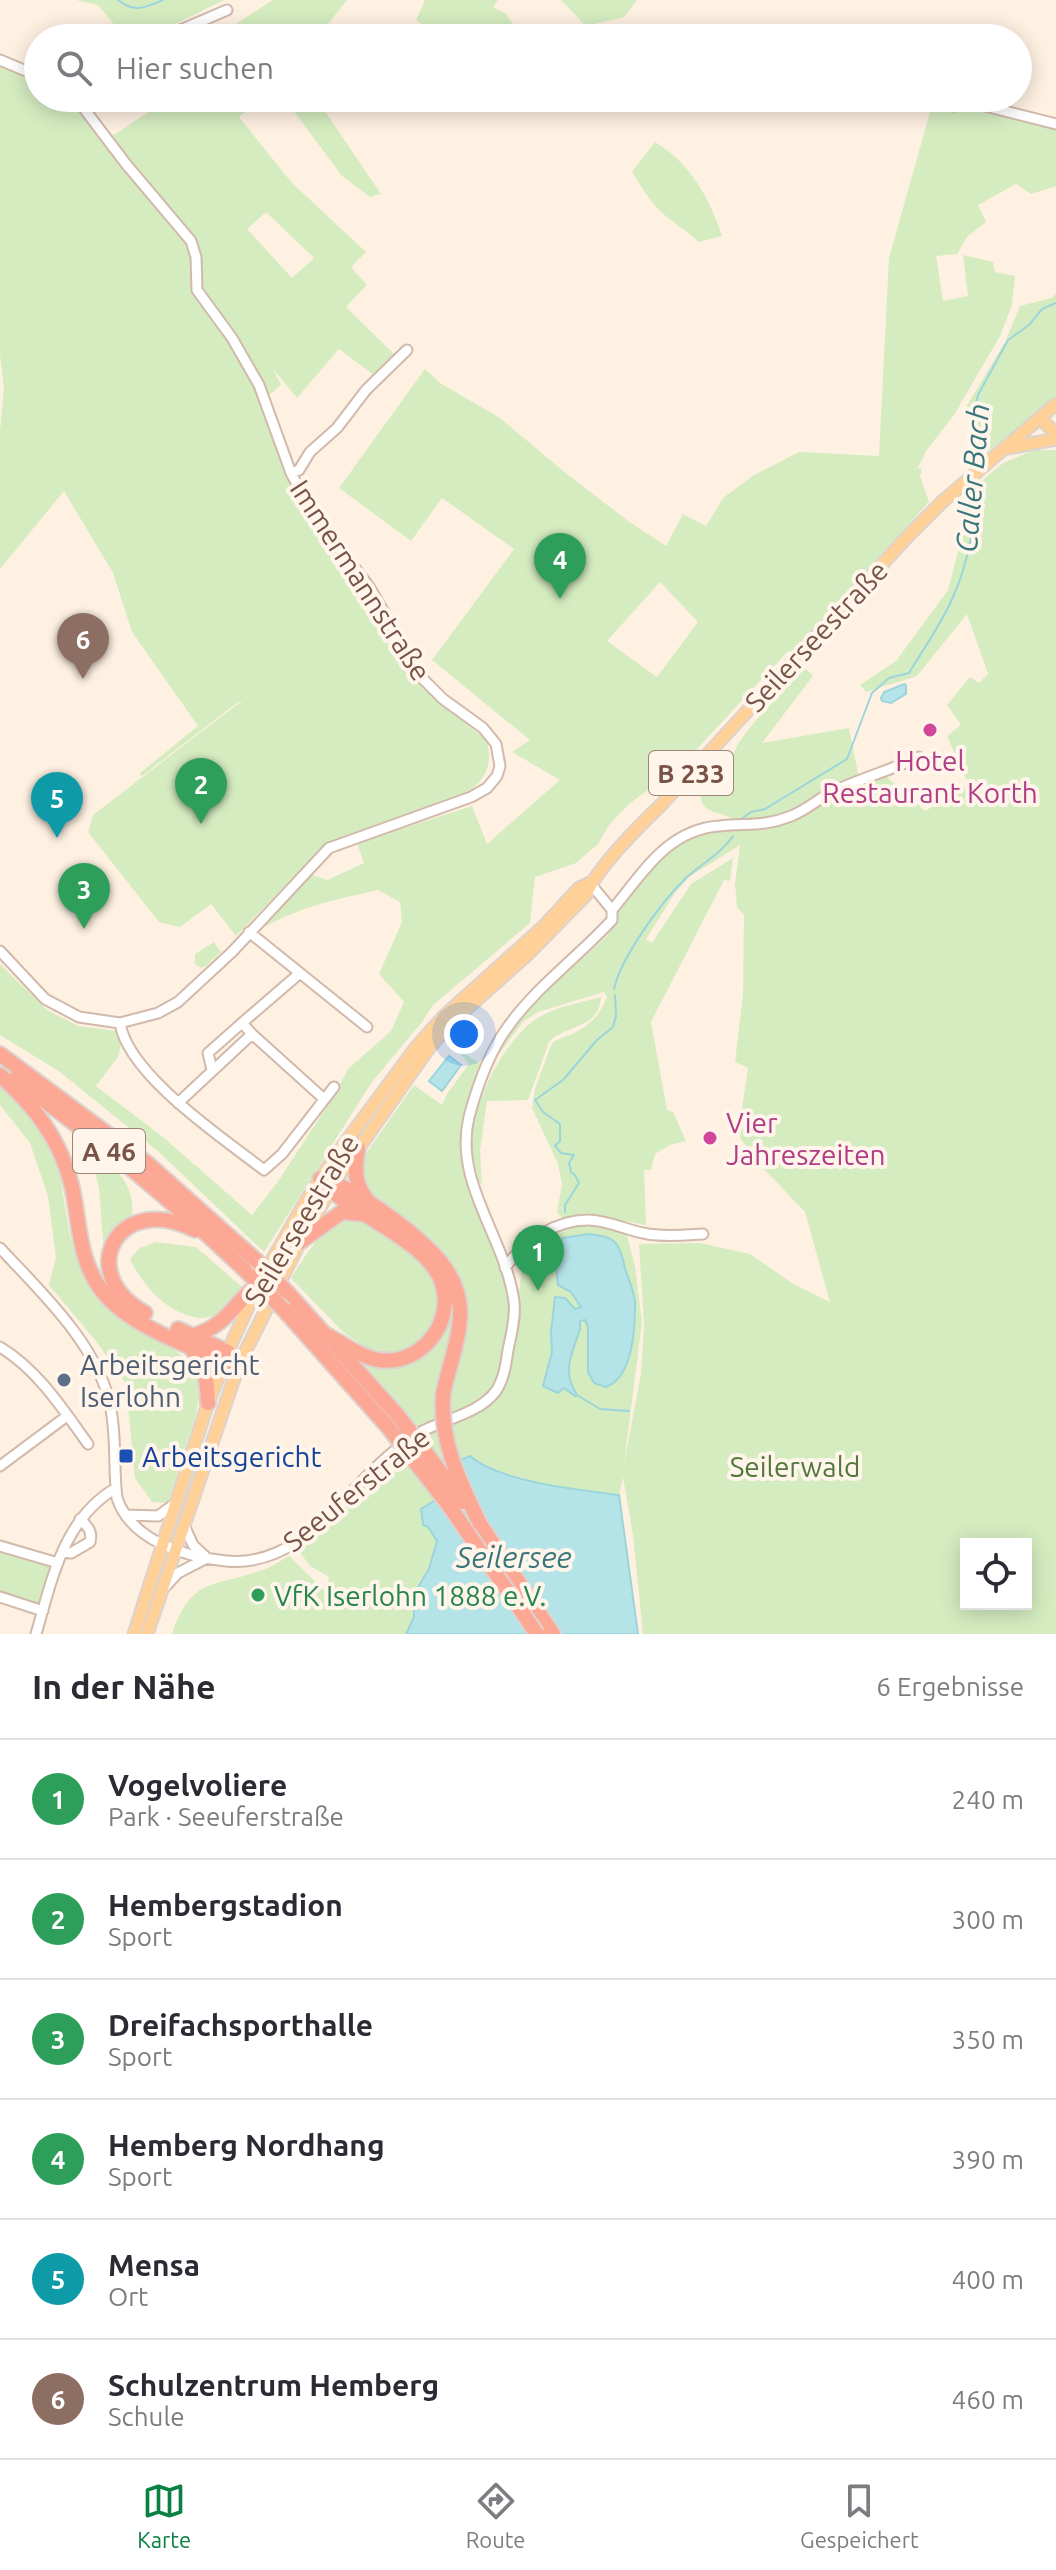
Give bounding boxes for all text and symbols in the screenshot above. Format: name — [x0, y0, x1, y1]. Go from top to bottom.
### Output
search box — [24, 24, 1032, 112]
icon: search — [52, 46, 96, 90]
text: Hier suchen — [116, 51, 274, 85]
water label: Caller Bach — [949, 402, 995, 554]
street label: Immermannstraße — [285, 474, 437, 686]
pin: 4 — [534, 533, 586, 599]
street label: Seilerseestraße — [739, 555, 893, 717]
pin: 6 — [57, 613, 109, 679]
marker: Hotel Restaurant Korth — [921, 721, 939, 739]
place label: Hotel Restaurant Korth — [822, 745, 1038, 808]
road number: B 233 — [649, 751, 733, 795]
pin: 2 — [175, 758, 227, 824]
pin: 5 — [31, 772, 83, 838]
pin: 3 — [58, 863, 110, 929]
your location — [444, 1014, 484, 1054]
place label: Vier Jahreszeiten — [726, 1107, 886, 1170]
road number: A 46 — [73, 1129, 145, 1173]
street label: Seilerseestraße — [238, 1129, 364, 1311]
marker: Vier Jahreszeiten — [701, 1129, 719, 1147]
pin: 1 — [512, 1225, 564, 1291]
place label: Arbeitsgericht Iserlohn — [80, 1349, 260, 1412]
marker: Arbeitsgericht Iserlohn — [55, 1371, 73, 1389]
street label: Seeuferstraße — [277, 1421, 435, 1557]
place label: Arbeitsgericht — [142, 1441, 322, 1472]
marker: Arbeitsgericht — [117, 1447, 135, 1465]
park label: Seilerwald — [730, 1451, 860, 1482]
map controls — [960, 1538, 1032, 1610]
button: locate — [960, 1538, 1032, 1610]
water label: Seilersee — [455, 1540, 572, 1574]
place label: VfK Iserlohn 1888 e.V. — [274, 1580, 546, 1611]
marker: VfK Iserlohn 1888 e.V. — [249, 1586, 267, 1604]
text: In der Nähe — [32, 1667, 215, 1705]
text: 6 Ergebnisse — [876, 1672, 1024, 1701]
text: Vogelvoliere — [108, 1768, 287, 1802]
text: 1 — [51, 1785, 65, 1814]
text: 240 m — [952, 1785, 1024, 1814]
text: Park · Seeuferstraße — [108, 1802, 344, 1831]
text: Hembergstadion — [108, 1888, 343, 1922]
text: 2 — [51, 1905, 65, 1934]
text: 300 m — [952, 1905, 1024, 1934]
text: Sport — [108, 1922, 172, 1951]
text: Dreifachsporthalle — [108, 2008, 373, 2042]
text: 3 — [51, 2025, 65, 2054]
text: 350 m — [952, 2025, 1024, 2054]
text: Sport — [108, 2042, 172, 2071]
text: Hemberg Nordhang — [108, 2128, 385, 2162]
text: 4 — [51, 2145, 65, 2174]
text: 390 m — [952, 2145, 1024, 2174]
text: Sport — [108, 2162, 172, 2191]
text: Mensa — [108, 2248, 200, 2282]
text: 5 — [51, 2265, 65, 2294]
text: 400 m — [952, 2265, 1024, 2294]
text: Ort — [108, 2282, 148, 2311]
text: Schulzentrum Hemberg — [108, 2368, 439, 2402]
text: 6 — [51, 2385, 65, 2414]
text: 460 m — [952, 2385, 1024, 2414]
text: Schule — [108, 2402, 185, 2431]
tab: Karte — [137, 2479, 191, 2552]
tab: Route — [466, 2479, 526, 2552]
tab: Gespeichert — [800, 2479, 919, 2552]

